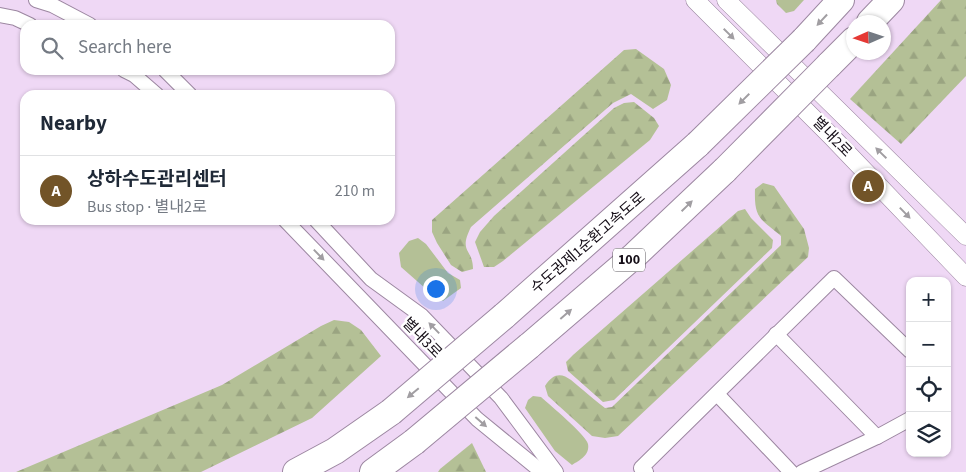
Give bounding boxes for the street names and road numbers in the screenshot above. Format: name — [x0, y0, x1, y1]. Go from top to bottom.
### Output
street label: 별내2로 — [807, 112, 857, 162]
street label: 수도권제1순환고속도로 — [526, 187, 650, 299]
road number: 100 — [613, 248, 645, 272]
street label: 별내3로 — [397, 313, 447, 363]

